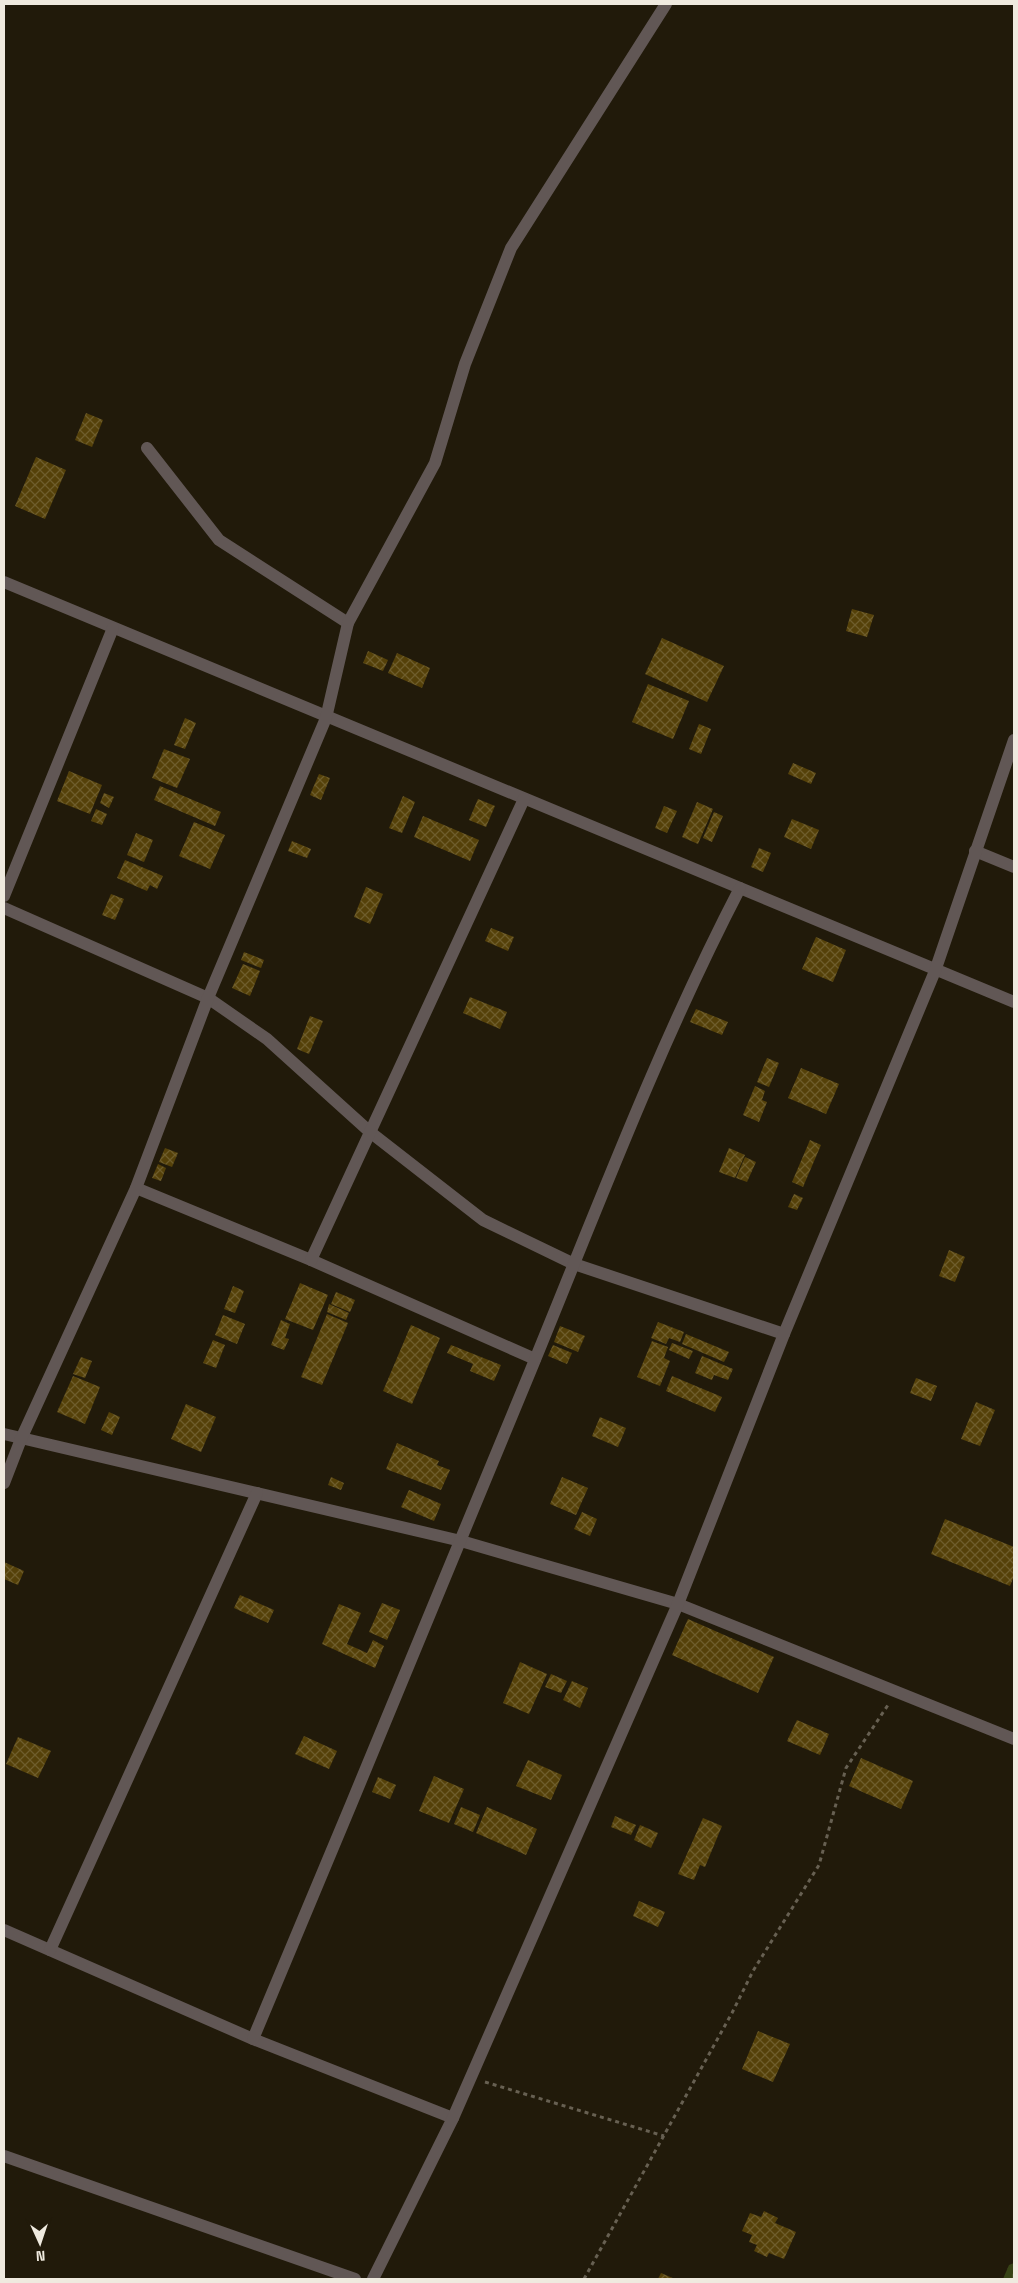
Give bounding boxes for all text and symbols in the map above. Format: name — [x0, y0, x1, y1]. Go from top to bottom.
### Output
north arrow — [15, 2218, 65, 2268]
text: N — [36, 2247, 46, 2265]

